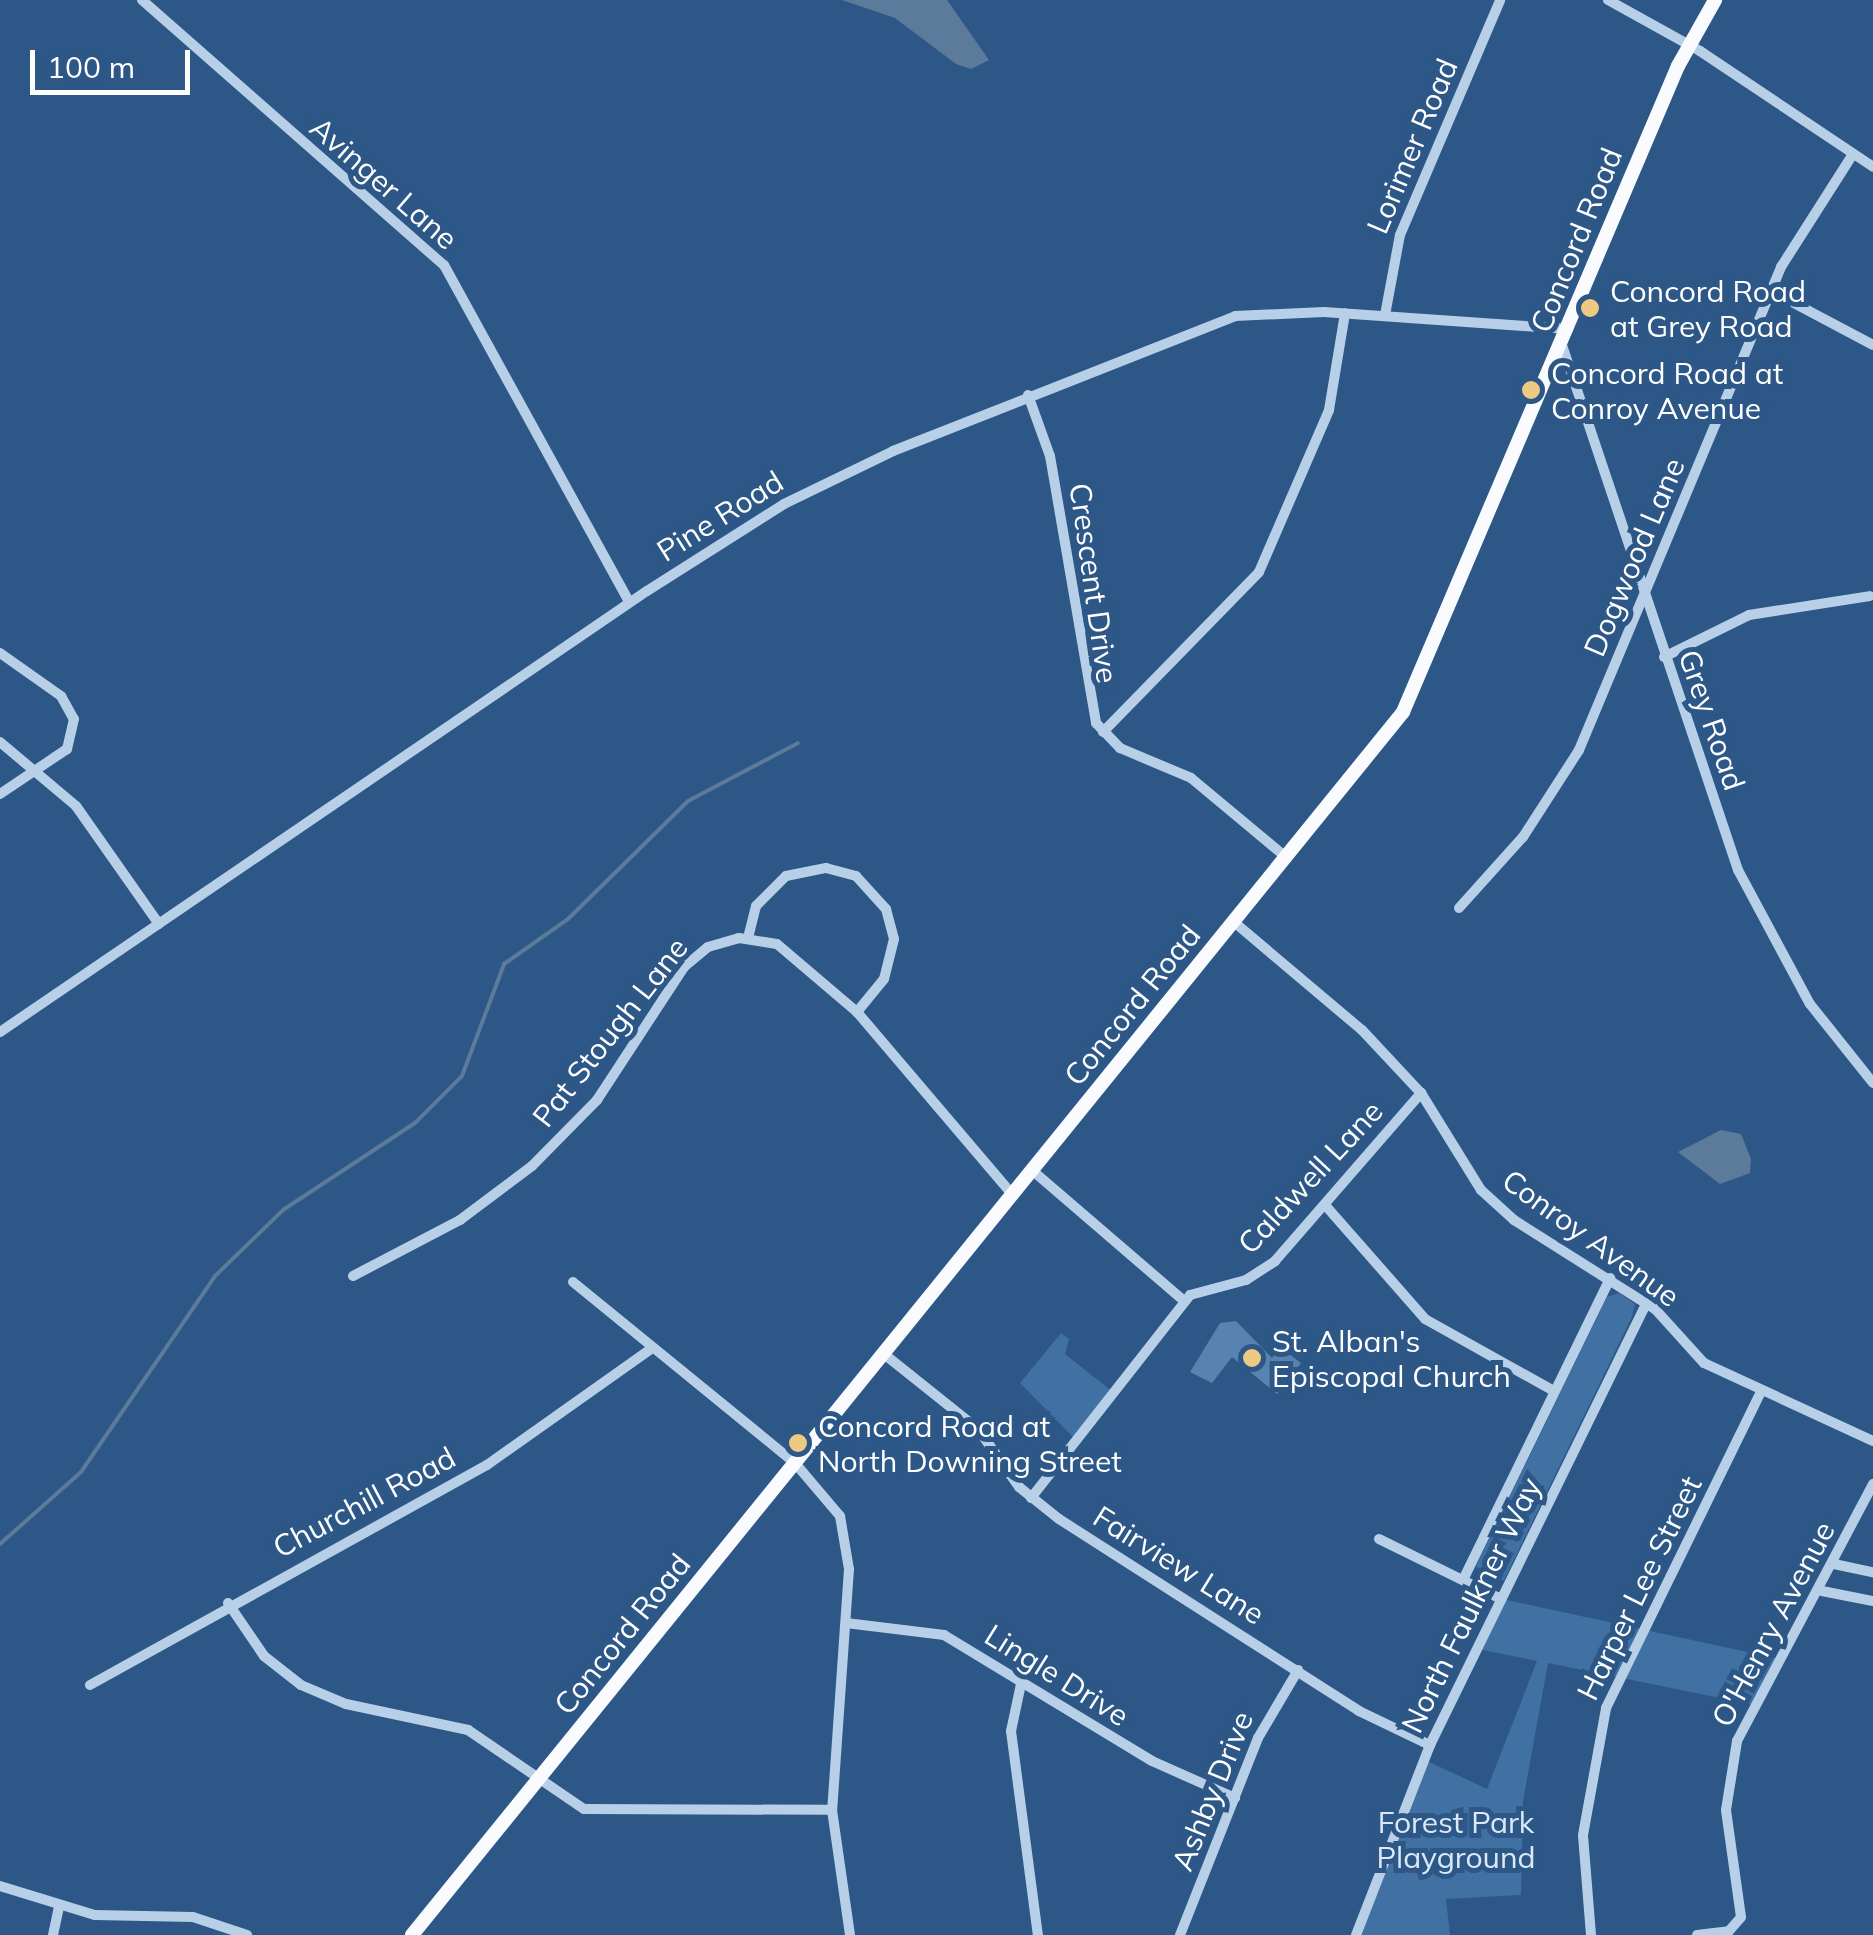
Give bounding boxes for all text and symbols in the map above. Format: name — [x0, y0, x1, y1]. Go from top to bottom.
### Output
scale bar — [35, 30, 195, 92]
text: 100 m — [47, 48, 135, 86]
street label: Lorimer Road — [1359, 53, 1465, 239]
street label: Avinger Lane — [303, 109, 465, 257]
street label: Concord Road — [1523, 142, 1629, 338]
place label: Concord Road at Grey Road — [1610, 273, 1806, 344]
marker: Concord Road at Grey Road — [1579, 297, 1601, 319]
place label: Concord Road at Conroy Avenue — [1551, 355, 1783, 426]
marker: Concord Road at Conroy Avenue — [1520, 379, 1542, 401]
street label: Dogwood Lane — [1576, 452, 1692, 662]
street label: Pine Road — [650, 463, 790, 569]
street label: Crescent Drive — [1062, 481, 1126, 685]
street label: Grey Road — [1671, 645, 1753, 795]
street label: Concord Road — [1056, 918, 1208, 1092]
street label: Pat Stough Lane — [525, 930, 695, 1134]
street label: Caldwell Lane — [1230, 1093, 1390, 1261]
street label: Conroy Avenue — [1495, 1162, 1687, 1314]
place label: St. Alban's Episcopal Church — [1272, 1323, 1511, 1394]
marker: St. Alban's Episcopal Church — [1241, 1347, 1263, 1369]
place label: Concord Road at North Downing Street — [818, 1408, 1122, 1478]
marker: Concord Road at North Downing Street — [787, 1432, 809, 1454]
street label: Churchill Road — [267, 1439, 461, 1565]
street label: Harper Lee Street — [1569, 1470, 1709, 1706]
street label: North Faulkner Way — [1394, 1472, 1548, 1738]
street label: Fairview Lane — [1087, 1498, 1271, 1632]
street label: O'Henry Avenue — [1704, 1515, 1842, 1733]
street label: Concord Road — [546, 1547, 698, 1721]
street label: Lingle Drive — [978, 1617, 1136, 1733]
street label: Ashby Drive — [1164, 1706, 1260, 1876]
park label: Forest Park Playground — [1376, 1804, 1536, 1874]

